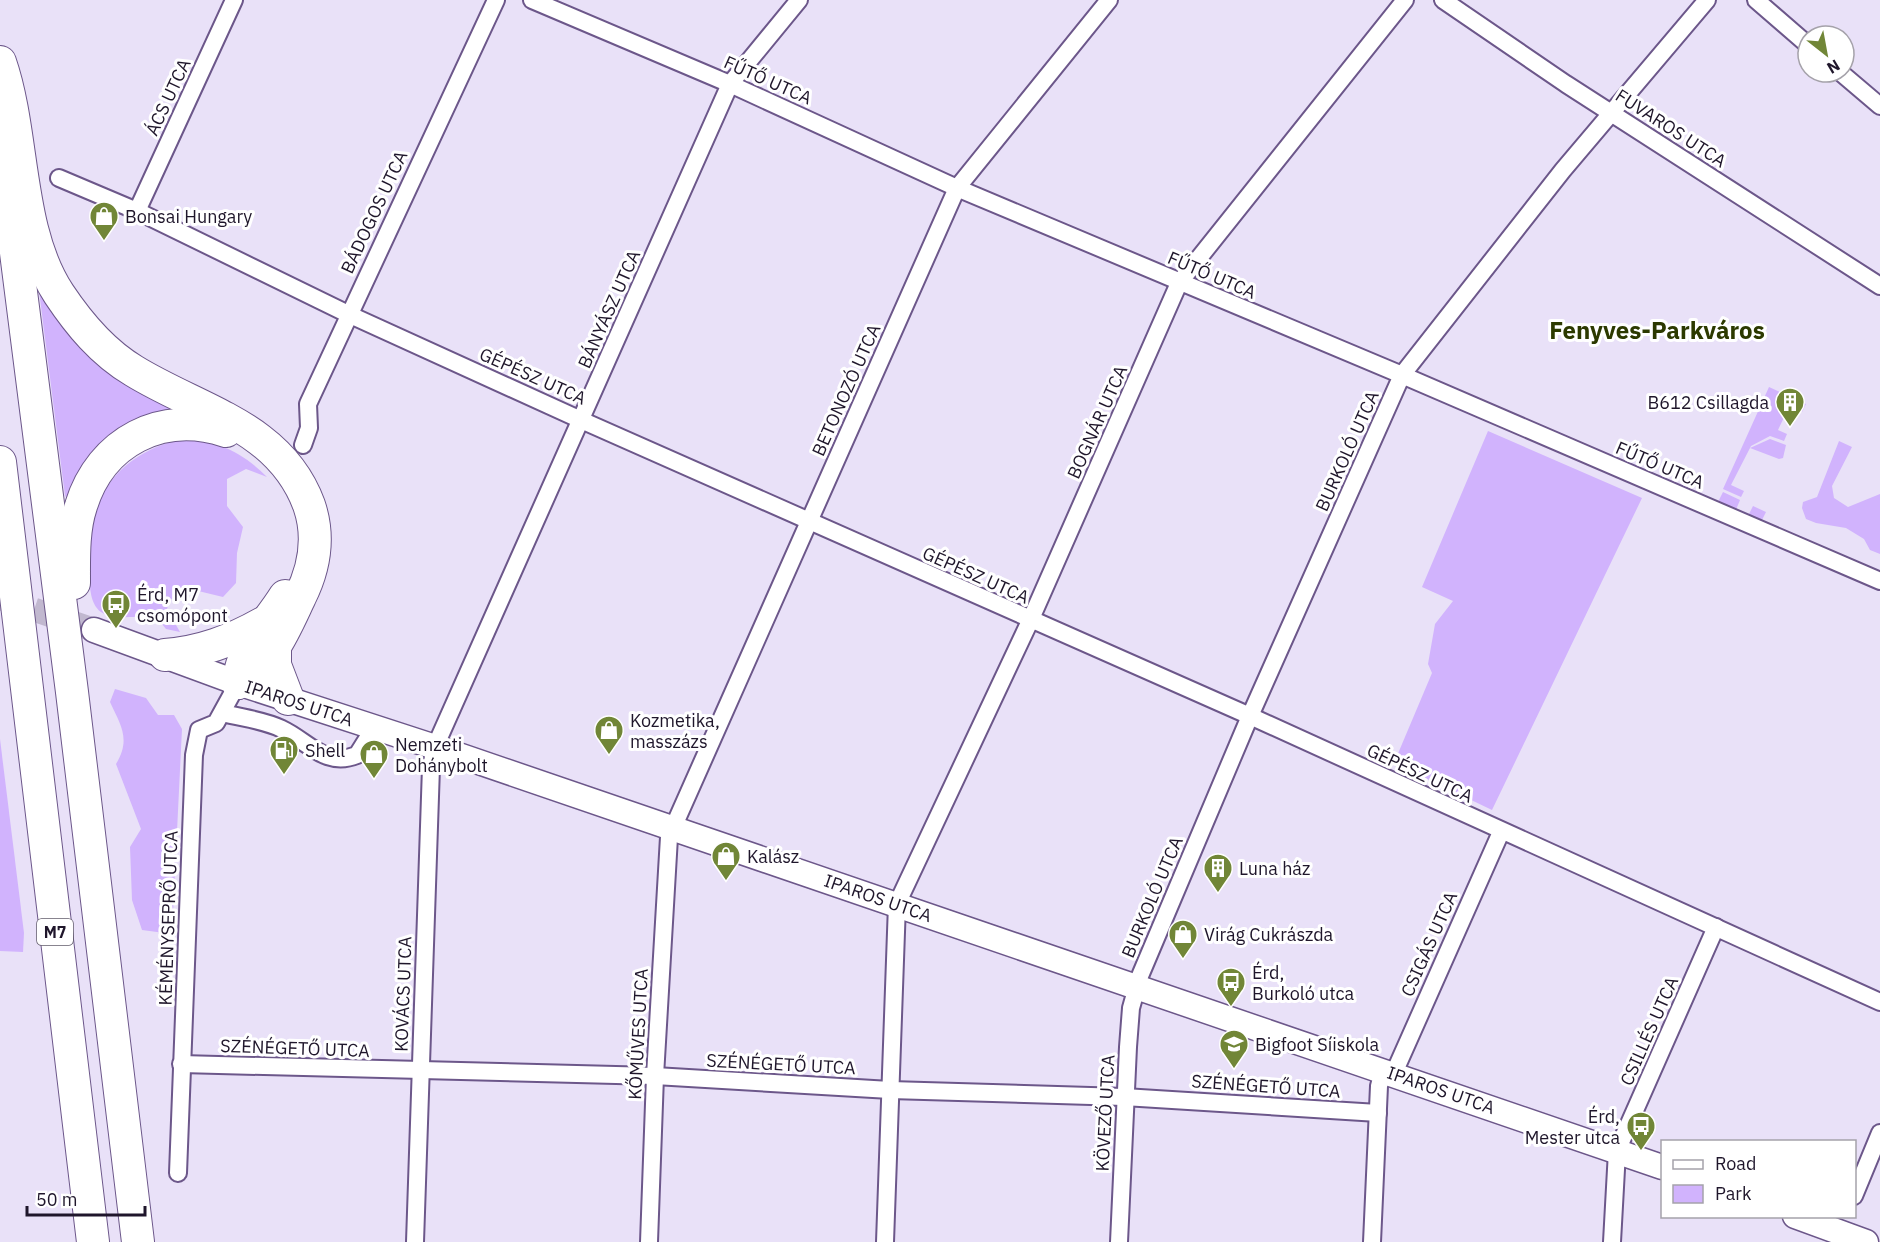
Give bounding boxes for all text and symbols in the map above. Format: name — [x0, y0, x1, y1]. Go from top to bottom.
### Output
north arrow — [1796, 24, 1856, 84]
street label: FŰTŐ UTCA — [720, 50, 816, 110]
street label: ÁCS UTCA — [140, 55, 196, 139]
text: N — [1824, 55, 1844, 78]
street label: FUVAROS UTCA — [1611, 84, 1731, 173]
street label: BÁDOGOS UTCA — [336, 147, 413, 277]
shop icon: Bonsai Hungary — [88, 200, 120, 242]
place label: Bonsai Hungary — [125, 205, 252, 228]
street label: BÁNYÁSZ UTCA — [573, 246, 646, 372]
street label: FŰTŐ UTCA — [1164, 246, 1260, 304]
district label: Fenyves-Parkváros — [1549, 314, 1765, 346]
street label: BETONOZÓ UTCA — [807, 320, 886, 460]
street label: GÉPÉSZ UTCA — [476, 342, 590, 410]
street label: BOGNÁR UTCA — [1062, 361, 1132, 482]
building icon: B612 Csillagda — [1774, 386, 1806, 428]
street label: BURKOLÓ UTCA — [1310, 387, 1384, 515]
place label: B612 Csillagda — [1647, 391, 1769, 414]
street label: FŰTŐ UTCA — [1612, 436, 1708, 494]
street label: GÉPÉSZ UTCA — [919, 541, 1033, 609]
place label: Érd, M7 csomópont — [137, 583, 228, 627]
bus stop icon: Érd, M7 csomópont — [100, 588, 132, 630]
street label: IPAROS UTCA — [242, 675, 356, 731]
place label: Kozmetika, masszázs — [630, 709, 720, 753]
shop icon: Kozmetika, masszázs — [593, 714, 625, 756]
place label: Nemzeti Dohánybolt — [395, 733, 488, 777]
fuel station icon: Shell — [268, 734, 300, 776]
shop icon: Nemzeti Dohánybolt — [358, 738, 390, 780]
street label: GÉPÉSZ UTCA — [1363, 738, 1477, 808]
place label: Shell — [305, 739, 345, 762]
street label: KÉMÉNYSEPRŐ UTCA — [153, 830, 183, 1006]
street label: BURKOLÓ UTCA — [1116, 832, 1188, 961]
shop icon: Kalász — [710, 840, 742, 882]
place label: Kalász — [747, 845, 799, 868]
building icon: Luna ház — [1202, 852, 1234, 894]
place label: Luna ház — [1239, 857, 1310, 880]
street label: IPAROS UTCA — [821, 869, 935, 927]
street label: CSIGÁS UTCA — [1396, 888, 1463, 1000]
shop icon: Virág Cukrászda — [1167, 918, 1199, 960]
road number: M7 — [37, 919, 73, 945]
place label: Virág Cukrászda — [1204, 923, 1334, 946]
street label: KOVÁCS UTCA — [389, 935, 417, 1052]
place label: Érd, Burkoló utca — [1252, 961, 1355, 1005]
bus stop icon: Érd, Burkoló utca — [1215, 966, 1247, 1008]
street label: KŐMŰVES UTCA — [623, 967, 653, 1100]
street label: CSILLÉS UTCA — [1615, 972, 1683, 1089]
school or university icon: Bigfoot Síiskola — [1218, 1028, 1250, 1070]
place label: Bigfoot Síiskola — [1255, 1033, 1380, 1056]
street label: SZÉNÉGETŐ UTCA — [220, 1034, 371, 1062]
street label: SZÉNÉGETŐ UTCA — [706, 1049, 857, 1079]
street label: KÖVEZŐ UTCA — [1090, 1054, 1120, 1172]
street label: IPAROS UTCA — [1384, 1061, 1498, 1119]
street label: SZÉNÉGETŐ UTCA — [1191, 1069, 1342, 1103]
place label: Érd, Mester utca — [1525, 1105, 1620, 1149]
bus stop icon: Érd, Mester utca — [1625, 1110, 1657, 1152]
legend — [1661, 1140, 1856, 1218]
text: Road — [1715, 1152, 1756, 1175]
scale bar — [27, 1179, 146, 1217]
text: Park — [1715, 1182, 1752, 1205]
text: 50 m — [36, 1188, 78, 1211]

